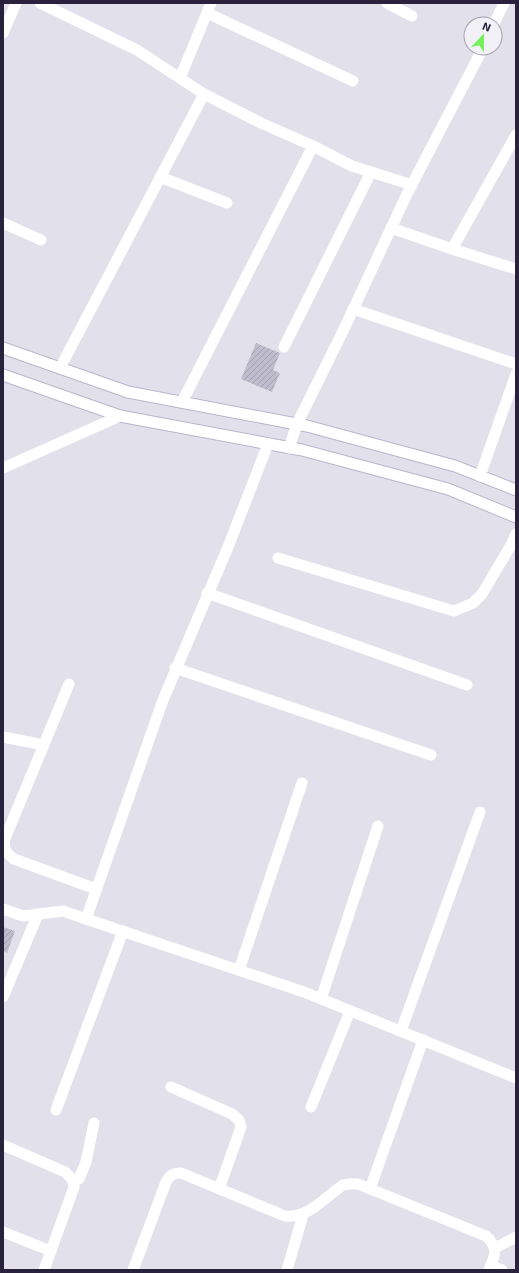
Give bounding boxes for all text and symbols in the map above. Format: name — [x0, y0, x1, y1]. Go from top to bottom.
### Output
north arrow — [463, 16, 503, 56]
text: N — [481, 19, 493, 34]

